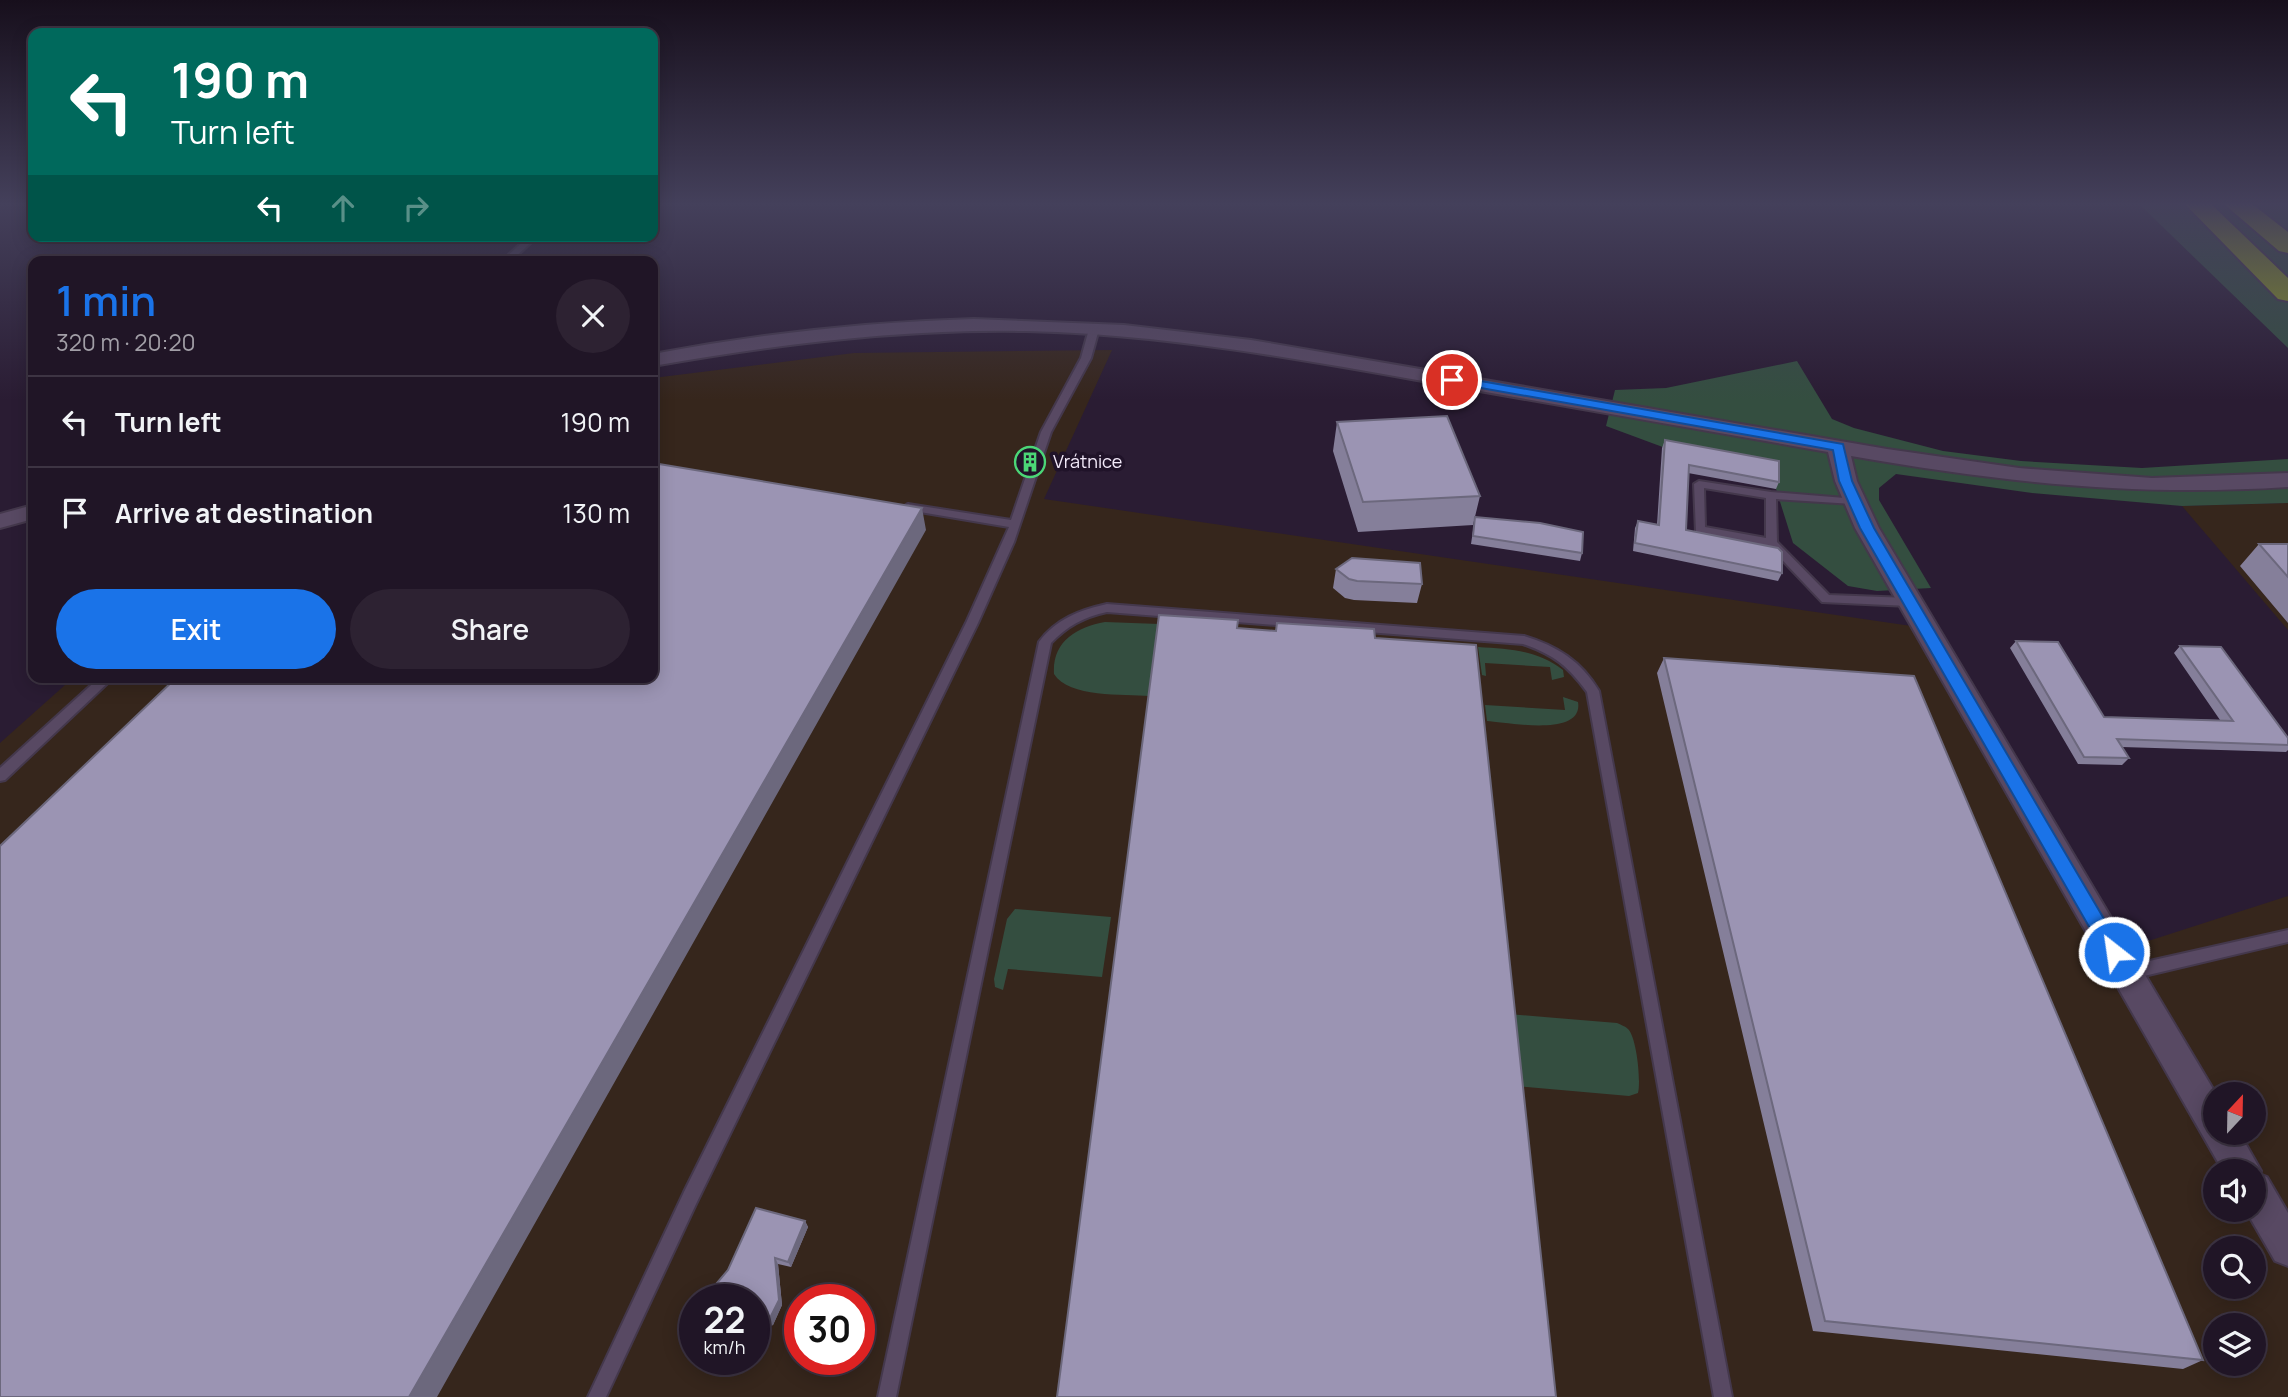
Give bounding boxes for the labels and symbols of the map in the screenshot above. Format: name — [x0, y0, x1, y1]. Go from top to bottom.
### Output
pin — [1422, 350, 1482, 410]
building icon: Vrátnice — [1013, 445, 1047, 479]
place label: Vrátnice — [1053, 449, 1122, 473]
position arrow — [2077, 915, 2151, 989]
north arrow — [2203, 1082, 2266, 1144]
speed limit sign: 30 — [784, 1284, 875, 1375]

